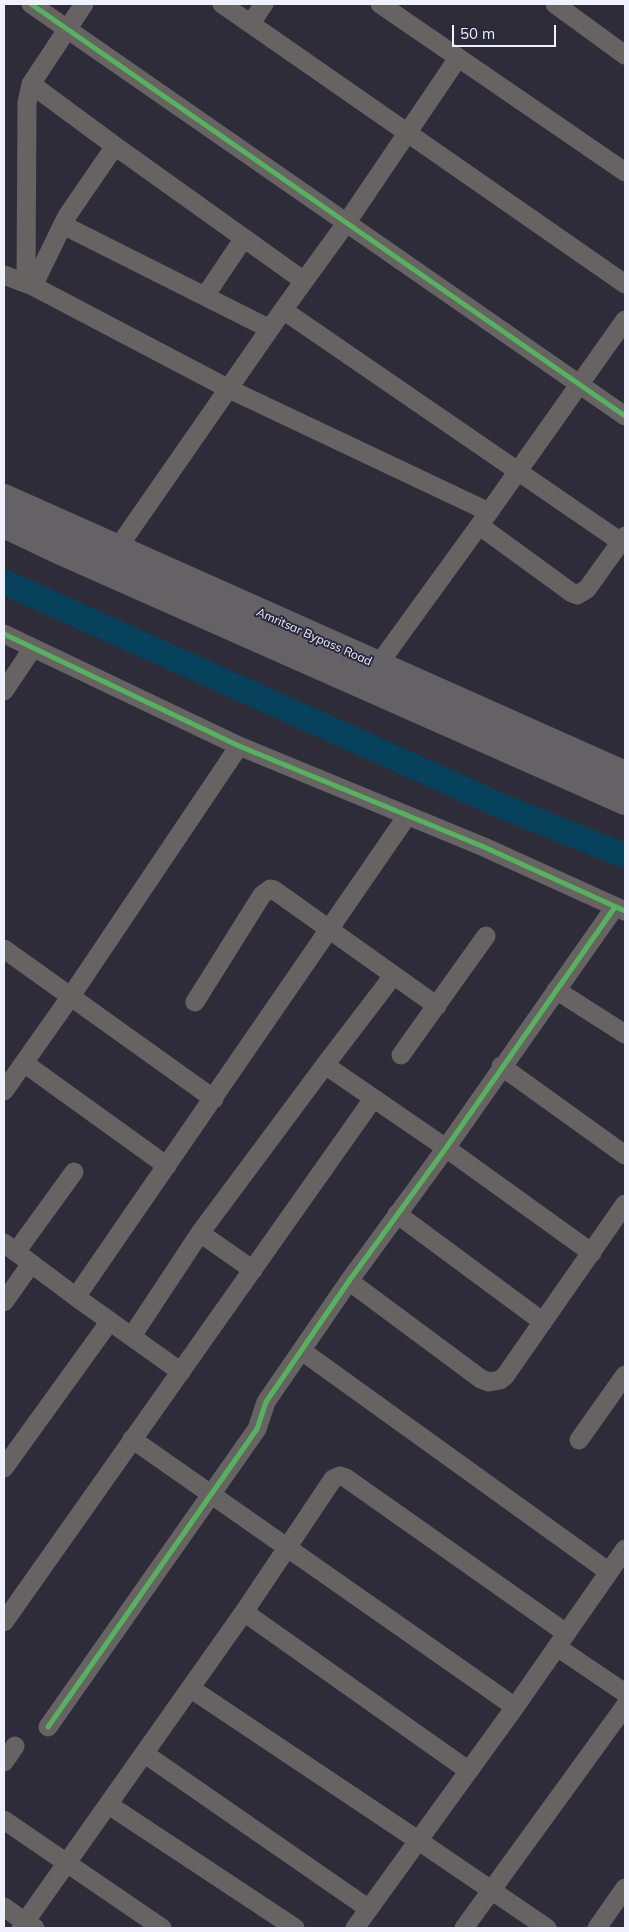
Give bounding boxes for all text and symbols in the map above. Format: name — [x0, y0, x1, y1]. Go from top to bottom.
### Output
scale bar — [454, 15, 558, 47]
text: 50 m — [460, 24, 495, 43]
street label: Amritsar Bypass Road — [254, 605, 374, 669]

